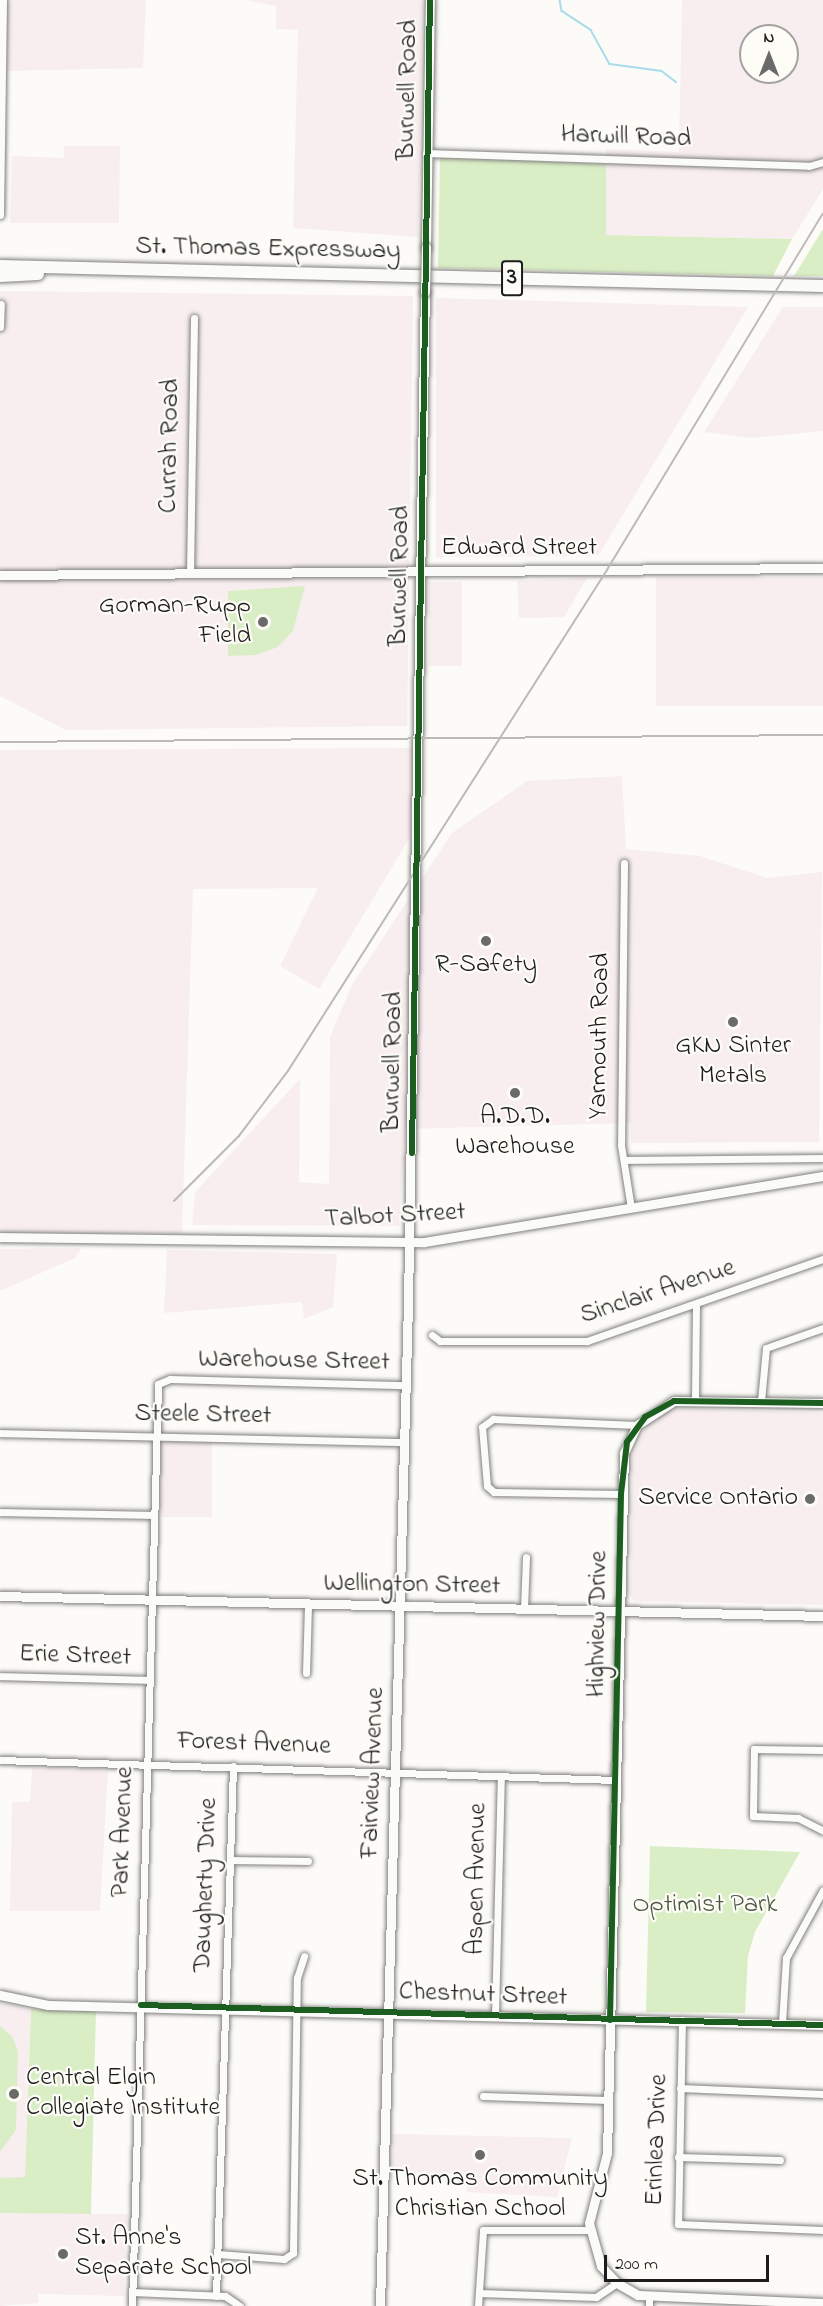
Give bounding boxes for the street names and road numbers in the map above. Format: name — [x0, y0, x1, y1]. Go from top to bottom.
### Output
street label: Burwell Road — [392, 19, 426, 161]
street label: Harwill Road — [560, 120, 692, 156]
street label: St. Thomas Expressway — [135, 232, 401, 268]
road number: 3 — [500, 257, 524, 299]
street label: Currah Road — [154, 378, 188, 514]
street label: Burwell Road — [384, 505, 418, 647]
street label: Edward Street — [441, 533, 597, 565]
street label: Yarmouth Road — [584, 952, 618, 1120]
street label: Burwell Road — [377, 991, 411, 1133]
street label: Talbot Street — [324, 1198, 466, 1236]
street label: Sinclair Avenue — [577, 1253, 739, 1333]
street label: Warehouse Street — [198, 1345, 390, 1379]
street label: Steele Street — [134, 1399, 272, 1433]
street label: Highview Drive — [582, 1550, 616, 1698]
street label: Wellington Street — [323, 1569, 501, 1603]
street label: Erie Street — [18, 1639, 132, 1675]
street label: Fairview Avenue — [355, 1687, 393, 1859]
street label: Forest Avenue — [177, 1727, 331, 1763]
street label: Park Avenue — [106, 1766, 142, 1898]
street label: Daugherty Drive — [188, 1797, 226, 1973]
street label: Aspen Avenue — [461, 1803, 495, 1955]
street label: Chestnut Street — [398, 1977, 568, 2015]
street label: Erinlea Drive — [640, 2073, 676, 2207]

